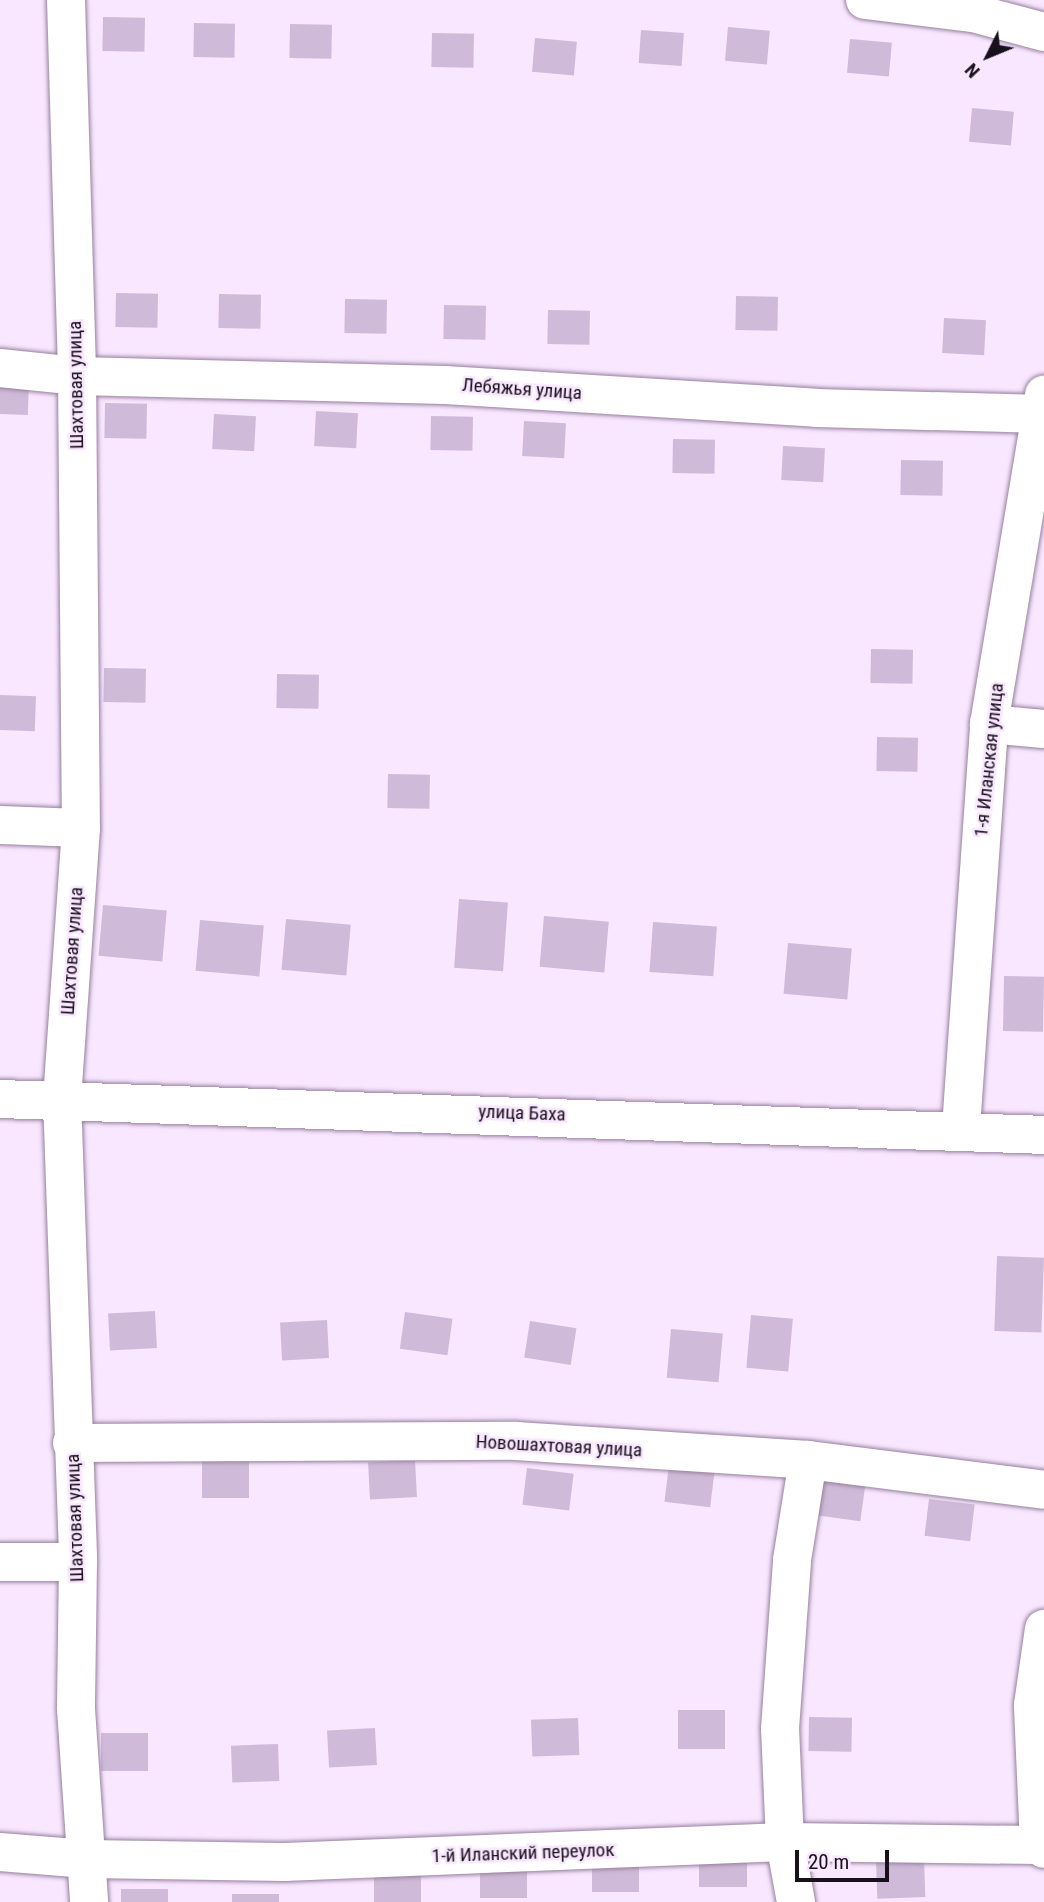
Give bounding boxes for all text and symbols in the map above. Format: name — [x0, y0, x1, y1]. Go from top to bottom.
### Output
north arrow — [953, 21, 1023, 91]
text: N — [960, 59, 985, 83]
street label: Шахтовая улица — [63, 321, 89, 449]
street label: Лебяжья улица — [461, 373, 583, 405]
street label: 1-я Иланская улица — [970, 682, 1008, 838]
street label: Шахтовая улица — [56, 886, 88, 1016]
street label: улица Баха — [478, 1100, 566, 1126]
street label: Новошахтовая улица — [475, 1430, 643, 1462]
street label: Шахтовая улица — [61, 1453, 89, 1583]
scale bar — [799, 1836, 894, 1880]
street label: 1-й Иланский переулок — [431, 1838, 615, 1868]
text: 20 m — [808, 1850, 849, 1874]

